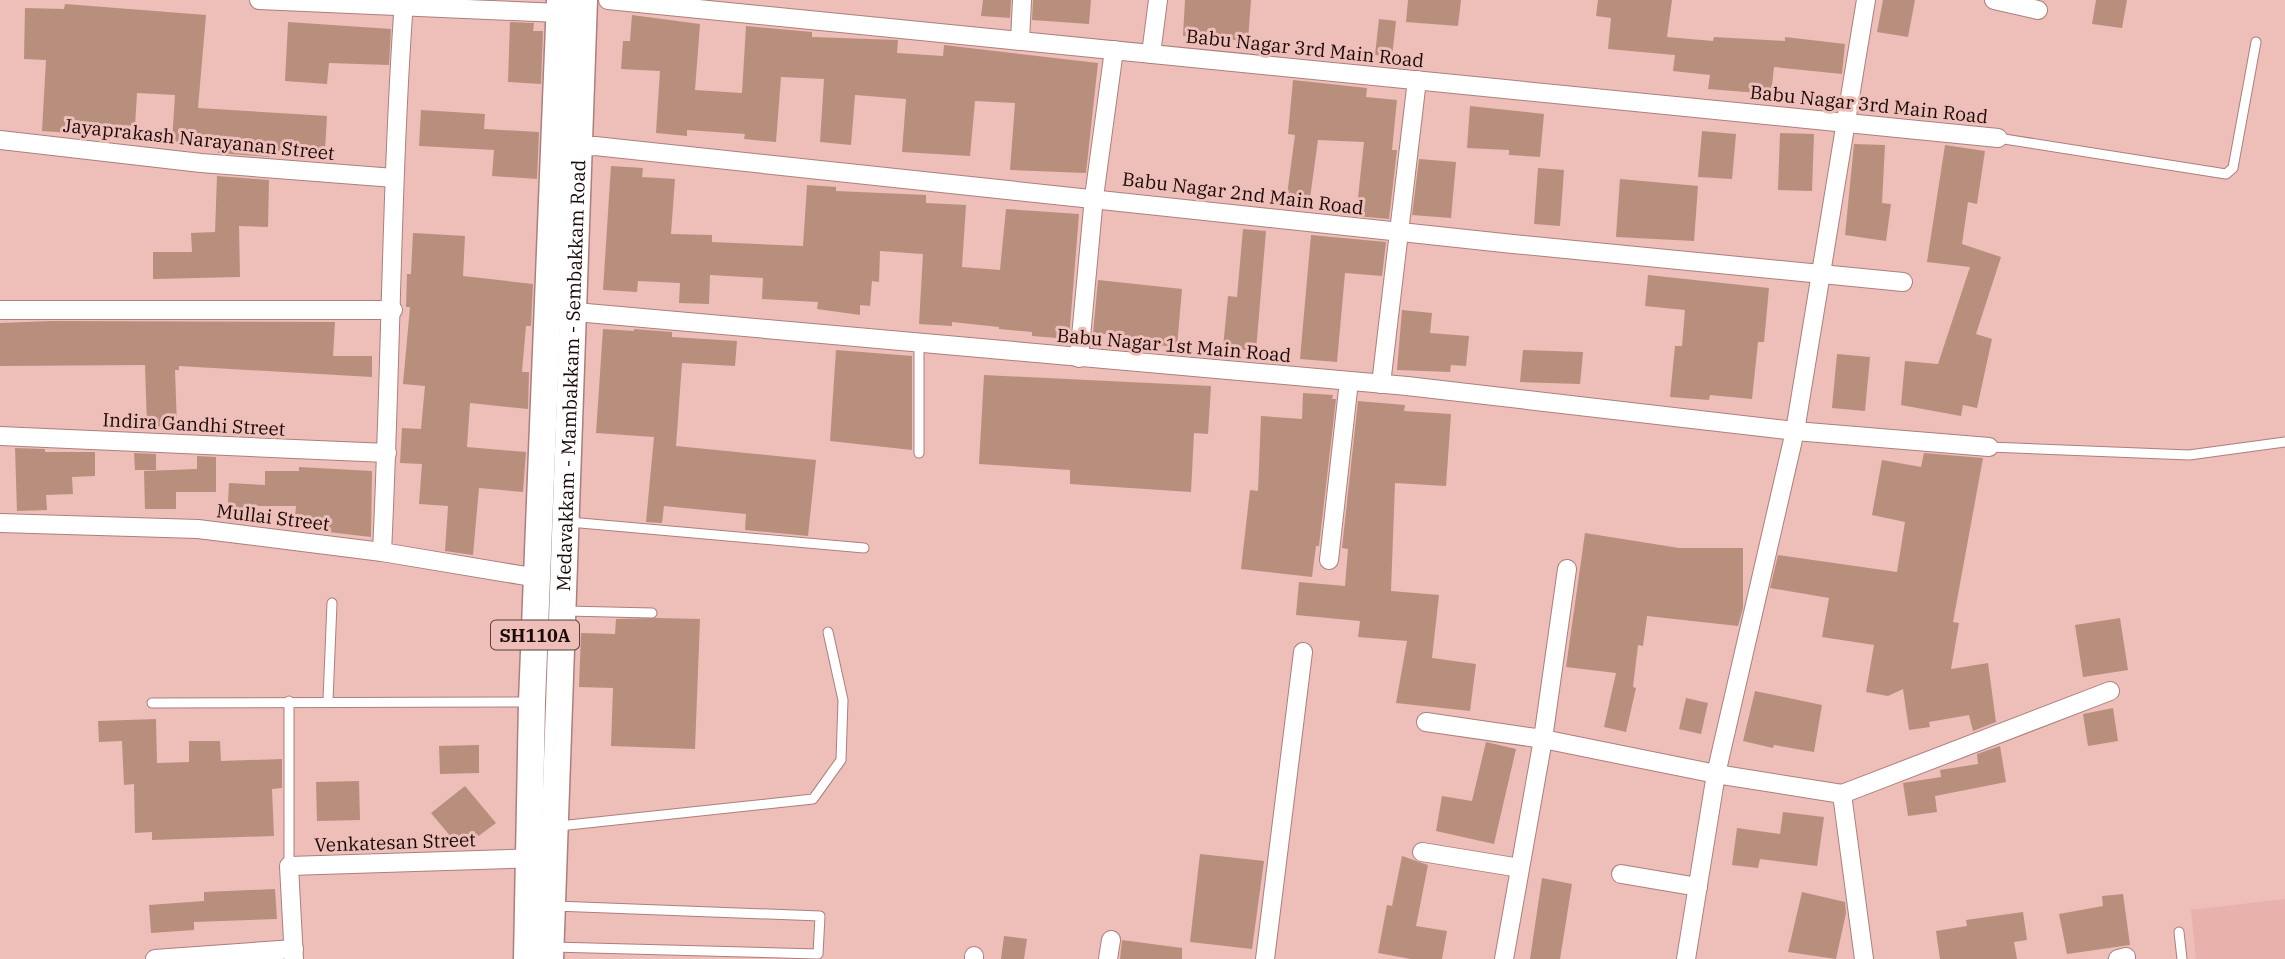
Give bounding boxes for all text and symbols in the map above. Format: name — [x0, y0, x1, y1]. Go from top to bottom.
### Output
street label: Babu Nagar 3rd Main Road — [1185, 24, 1425, 72]
street label: Babu Nagar 3rd Main Road — [1749, 80, 1989, 128]
street label: Jayaprakash Narayanan Street — [62, 113, 336, 165]
street label: Medavakkam - Mambakkam - Sembakkam Road — [551, 159, 590, 592]
street label: Babu Nagar 2nd Main Road — [1121, 166, 1365, 220]
street label: Babu Nagar 1st Main Road — [1056, 323, 1292, 367]
street label: Indira Gandhi Street — [102, 407, 286, 441]
street label: Mullai Street — [215, 498, 331, 536]
road number: SH110A — [491, 620, 579, 650]
street label: Venkatesan Street — [314, 827, 476, 857]

